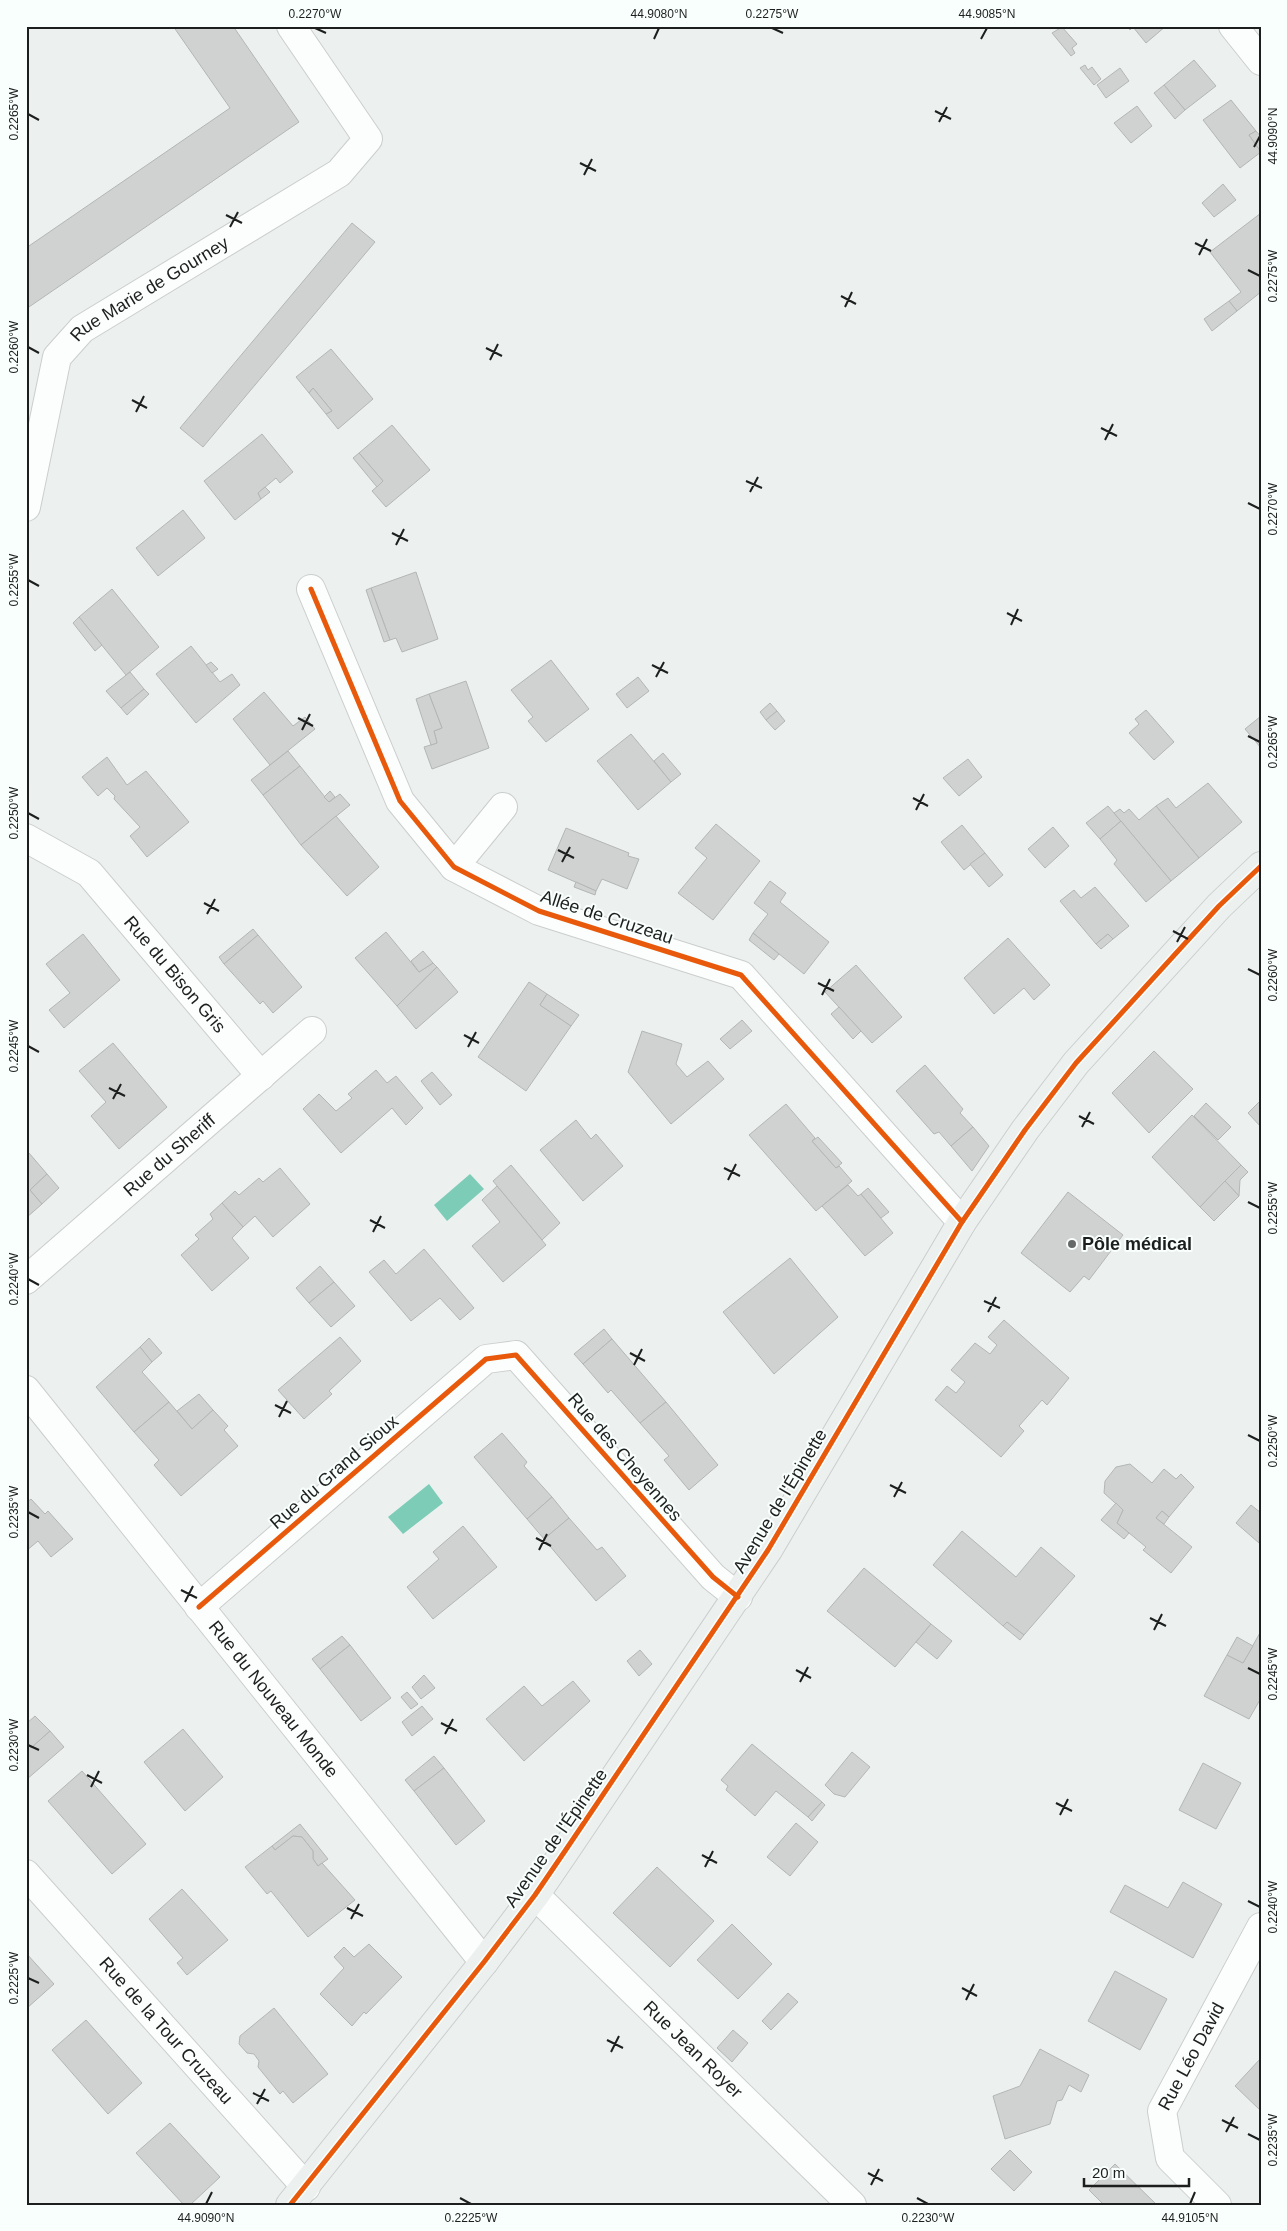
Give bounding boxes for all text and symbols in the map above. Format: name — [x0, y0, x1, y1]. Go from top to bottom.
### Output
text: 0.2270°W — [289, 7, 342, 21]
text: 44.9080°N — [631, 7, 687, 21]
text: 0.2275°W — [746, 7, 799, 21]
text: 44.9085°N — [959, 7, 1015, 21]
text: 0.2265°W — [7, 87, 21, 140]
text: 44.9090°N — [1266, 108, 1280, 164]
street label: Rue Marie de Gourney — [66, 233, 232, 345]
text: 0.2275°W — [1266, 249, 1280, 302]
text: 0.2260°W — [7, 320, 21, 373]
text: 0.2270°W — [1266, 482, 1280, 535]
text: 0.2255°W — [7, 553, 21, 606]
text: 0.2265°W — [1266, 715, 1280, 768]
text: 0.2250°W — [7, 786, 21, 839]
street label: Allée de Cruzeau — [538, 886, 676, 948]
street label: Rue du Bison Gris — [120, 912, 230, 1037]
text: 0.2260°W — [1266, 948, 1280, 1001]
text: 0.2245°W — [7, 1019, 21, 1072]
street label: Rue du Sheriff — [119, 1109, 220, 1200]
text: 0.2255°W — [1266, 1181, 1280, 1234]
place label: Pôle médical — [1082, 1234, 1192, 1254]
marker: Pôle médical — [1066, 1238, 1078, 1250]
text: 0.2240°W — [7, 1252, 21, 1305]
street label: Rue des Cheyennes — [564, 1389, 686, 1525]
street label: Rue du Grand Sioux — [266, 1411, 402, 1533]
text: 0.2250°W — [1266, 1414, 1280, 1467]
street label: Avenue de l'Épinette — [729, 1425, 831, 1577]
text: 0.2235°W — [7, 1485, 21, 1538]
street label: Rue du Nouveau Monde — [205, 1617, 342, 1782]
text: 0.2245°W — [1266, 1647, 1280, 1700]
text: 0.2230°W — [7, 1718, 21, 1771]
street label: Avenue de l'Épinette — [501, 1765, 611, 1911]
text: 0.2240°W — [1266, 1880, 1280, 1933]
text: 0.2225°W — [7, 1951, 21, 2004]
street label: Rue de la Tour Cruzeau — [95, 1953, 237, 2108]
street label: Rue Jean Royer — [639, 1997, 747, 2102]
street label: Rue Léo David — [1154, 1999, 1228, 2114]
text: 0.2235°W — [1266, 2113, 1280, 2166]
scale bar — [1084, 2156, 1190, 2188]
text: 20 m — [1092, 2164, 1125, 2181]
text: 44.9090°N — [178, 2211, 234, 2225]
text: 0.2225°W — [445, 2211, 498, 2225]
text: 0.2230°W — [902, 2211, 955, 2225]
text: 44.9105°N — [1162, 2211, 1218, 2225]

